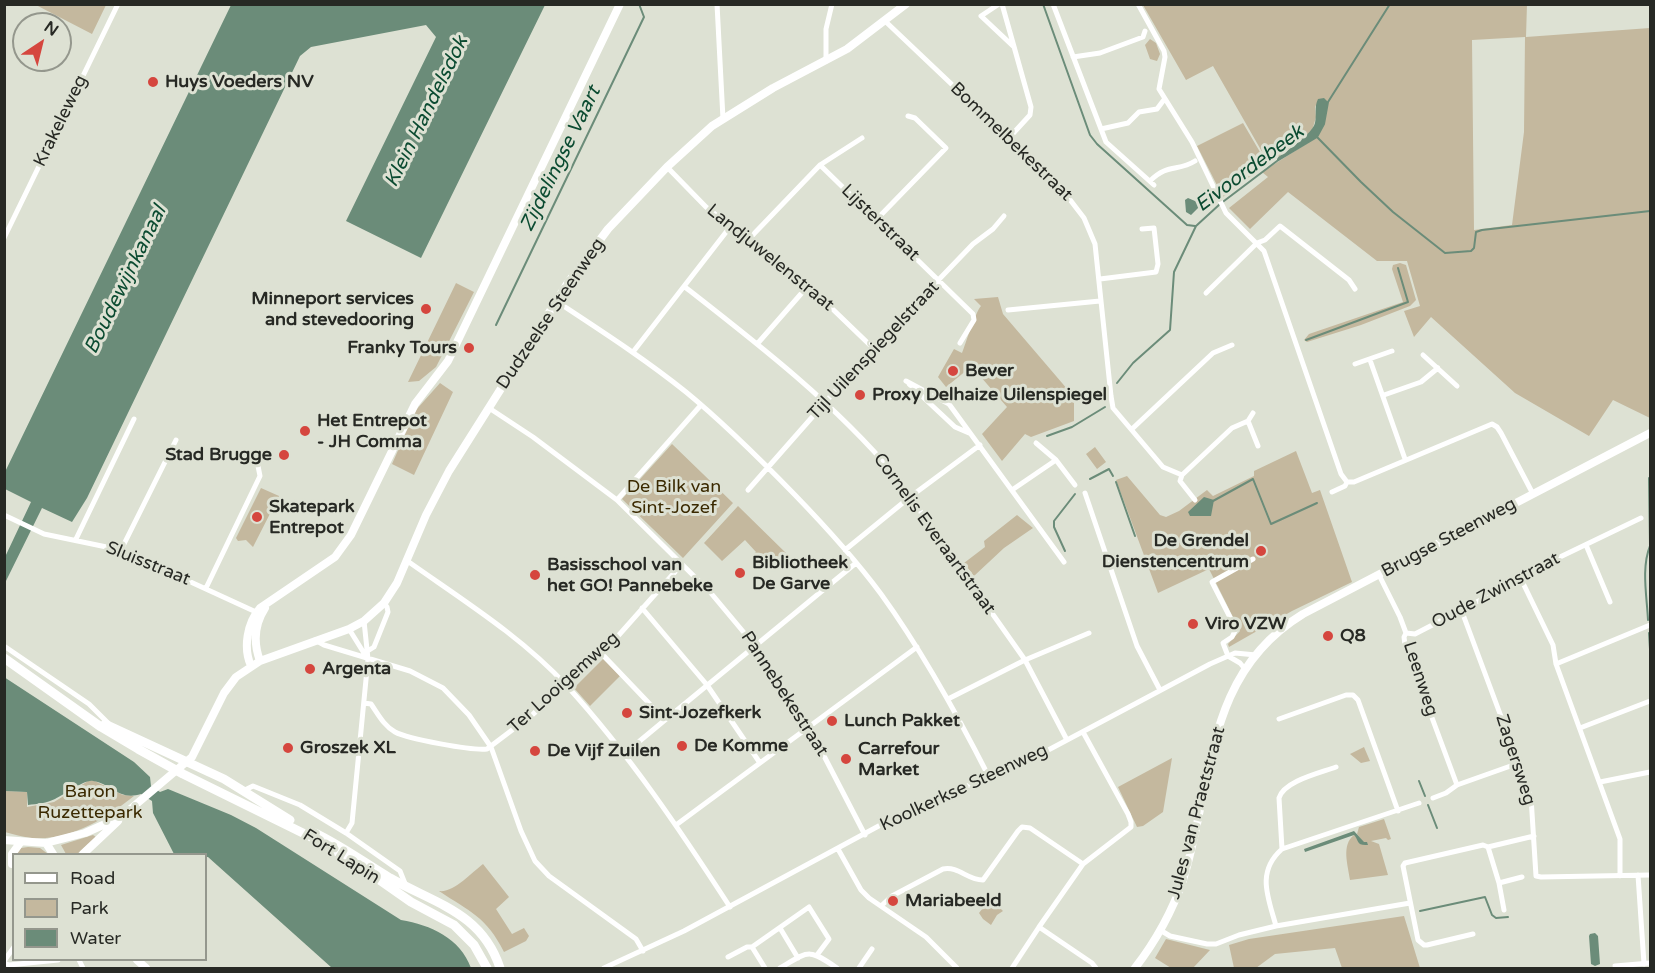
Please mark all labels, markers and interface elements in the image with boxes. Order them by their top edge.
north arrow [12,12,72,72]
text: N [40,17,62,41]
water label: Klein Handelsdok [380,33,474,191]
place label: Huys Voeders NV [165,71,314,93]
street label: Krakeleweg [30,72,92,170]
marker: Huys Voeders NV [146,75,160,89]
street label: Bommelbekestraat [945,78,1077,206]
water label: Zijdelingse Vaart [516,83,606,235]
water label: Eivoordebeek [1191,120,1309,218]
street label: Lijsterstraat [836,180,924,266]
street label: Landjuwelenstraat [702,200,838,316]
water label: Boudewijnkanaal [80,202,172,358]
street label: Dudzeelse Steenweg [492,234,610,394]
street label: Tijl Uilenspiegelstraat [804,277,944,425]
place label: Minneport services and stevedooring [251,288,414,330]
marker: Minneport services and stevedooring [419,302,433,316]
place label: Franky Tours [347,337,457,359]
marker: Franky Tours [462,341,476,355]
place label: Bever [965,360,1014,382]
marker: Bever [946,364,960,378]
place label: Proxy Delhaize Uilenspiegel [872,384,1107,406]
marker: Proxy Delhaize Uilenspiegel [853,388,867,402]
place label: Het Entrepot - JH Comma [317,410,427,452]
marker: Het Entrepot - JH Comma [298,424,312,438]
place label: Stad Brugge [165,444,272,466]
marker: Stad Brugge [277,448,291,462]
street label: Cornelis Everaartstraat [868,449,1000,619]
park label: De Bilk van Sint-Jozef [627,476,721,518]
street label: Brugse Steenweg [1378,493,1520,583]
place label: Skatepark Entrepot [269,496,355,538]
marker: Skatepark Entrepot [250,510,264,524]
place label: De Grendel Dienstencentrum [1102,530,1249,572]
street label: Sluisstraat [103,537,193,591]
marker: De Grendel Dienstencentrum [1254,544,1268,558]
street label: Oude Zwinstraat [1428,548,1564,634]
place label: Bibliotheek De Garve [752,552,848,594]
place label: Basisschool van het GO! Pannebeke [547,554,713,596]
marker: Bibliotheek De Garve [733,566,747,580]
marker: Basisschool van het GO! Pannebeke [528,568,542,582]
place label: Viro VZW [1205,613,1286,635]
marker: Viro VZW [1186,617,1200,631]
place label: Q8 [1340,625,1366,647]
street label: Ter Looigemweg [504,628,624,738]
street label: Pannebekestraat [736,628,832,760]
marker: Q8 [1321,629,1335,643]
street label: Leenweg [1398,639,1442,719]
place label: Argenta [322,658,391,680]
marker: Argenta [303,662,317,676]
place label: Sint-Jozefkerk [639,702,761,724]
marker: Sint-Jozefkerk [620,706,634,720]
place label: Lunch Pakket [844,710,960,732]
street label: Zagersweg [1490,712,1540,808]
marker: Lunch Pakket [825,714,839,728]
street label: Jules van Praetstraat [1164,724,1230,902]
place label: De Komme [694,735,788,757]
place label: Groszek XL [300,737,396,759]
place label: Carrefour Market [858,738,939,780]
marker: De Komme [675,739,689,753]
place label: De Vijf Zuilen [547,740,661,762]
street label: Koolkerkse Steenweg [877,740,1051,836]
marker: Groszek XL [281,741,295,755]
marker: De Vijf Zuilen [528,744,542,758]
marker: Carrefour Market [839,752,853,766]
park label: Baron Ruzettepark [38,781,142,824]
street label: Fort Lapin [298,825,384,889]
legend [12,853,207,961]
text: Road [70,867,115,889]
place label: Mariabeeld [905,890,1002,912]
marker: Mariabeeld [886,894,900,908]
text: Park [70,897,108,919]
text: Water [70,927,121,949]

